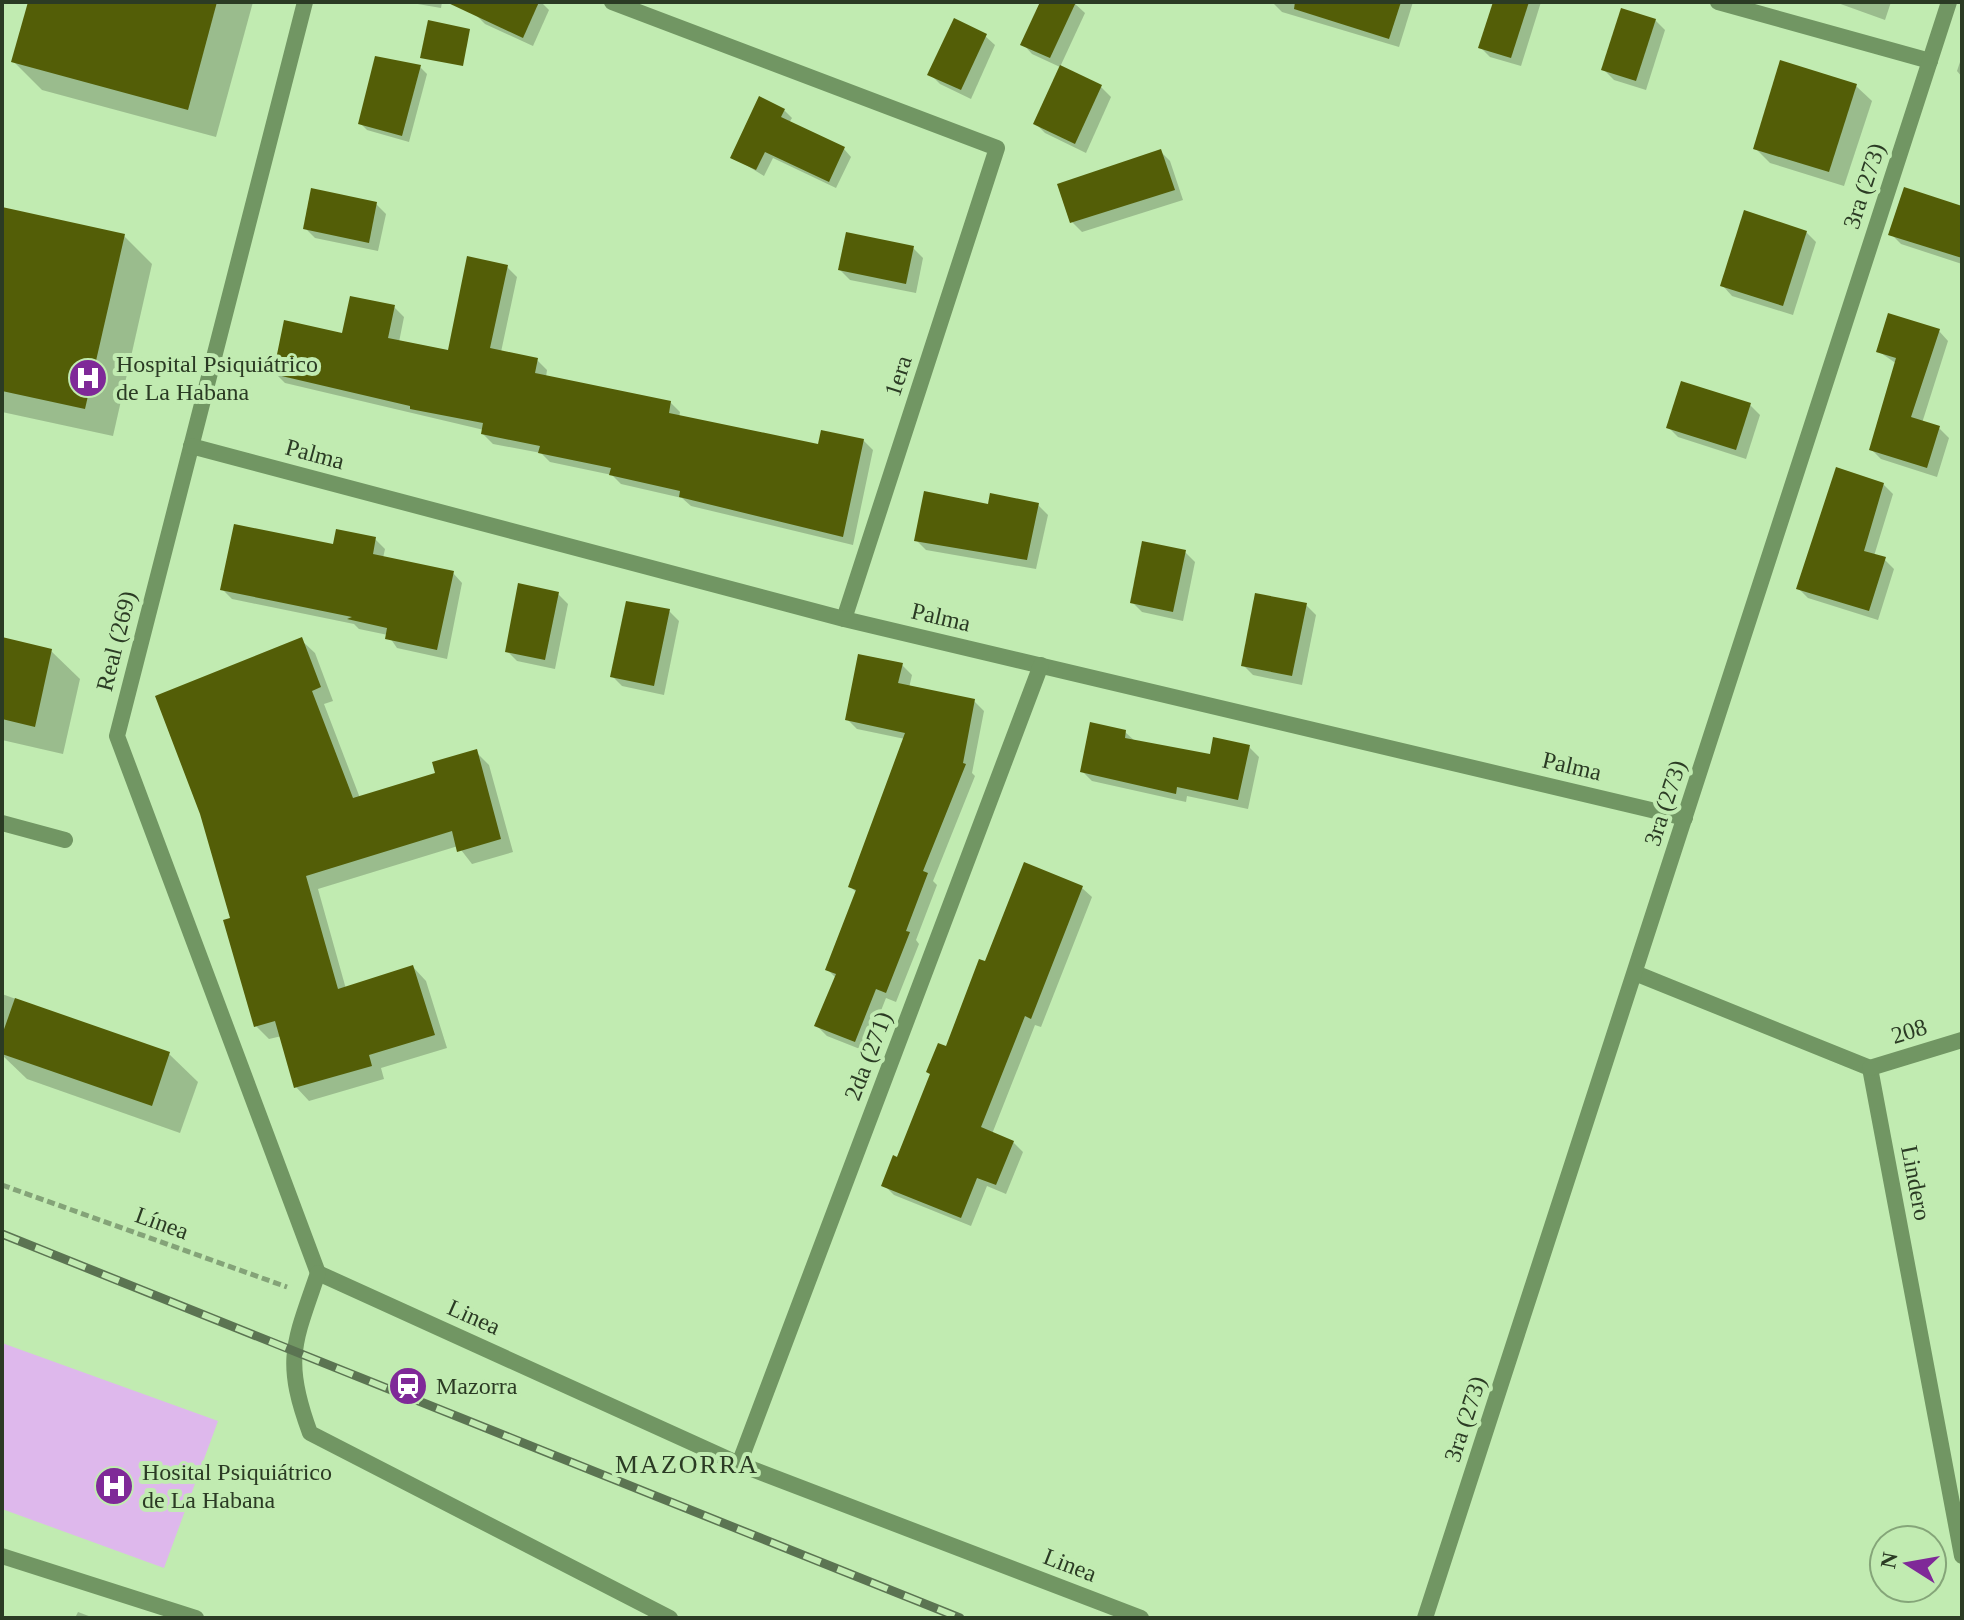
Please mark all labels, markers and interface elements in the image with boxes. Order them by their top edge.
street label: 3ra (273) [1838,140,1890,232]
place label: Hospital Psiquiátrico de La Habana [116,351,318,405]
street label: 1era [879,352,917,400]
hospital icon: Hospital Psiquiátrico de La Habana [67,357,109,399]
street label: Palma [283,434,348,474]
street label: Real (269) [91,588,141,694]
street label: Palma [909,598,973,636]
street label: Palma [1540,747,1604,785]
street label: 3ra (273) [1639,757,1691,849]
street label: 2da (271) [839,1008,897,1104]
street label: 208 [1888,1013,1930,1049]
street label: Lindero [1896,1143,1936,1223]
street label: Línea [132,1201,192,1245]
street label: Linea [444,1294,505,1340]
station icon: Mazorra [387,1365,429,1407]
place label: Mazorra [436,1373,518,1399]
street label: 3ra (273) [1439,1373,1491,1465]
district label: MAZORRA [615,1450,759,1479]
place label: Hosital Psiquiátrico de La Habana [142,1459,332,1513]
hospital icon: Hosital Psiquiátrico de La Habana [93,1465,135,1507]
north arrow [1868,1524,1948,1604]
street label: Linea [1040,1543,1100,1587]
text: N [1875,1550,1903,1570]

